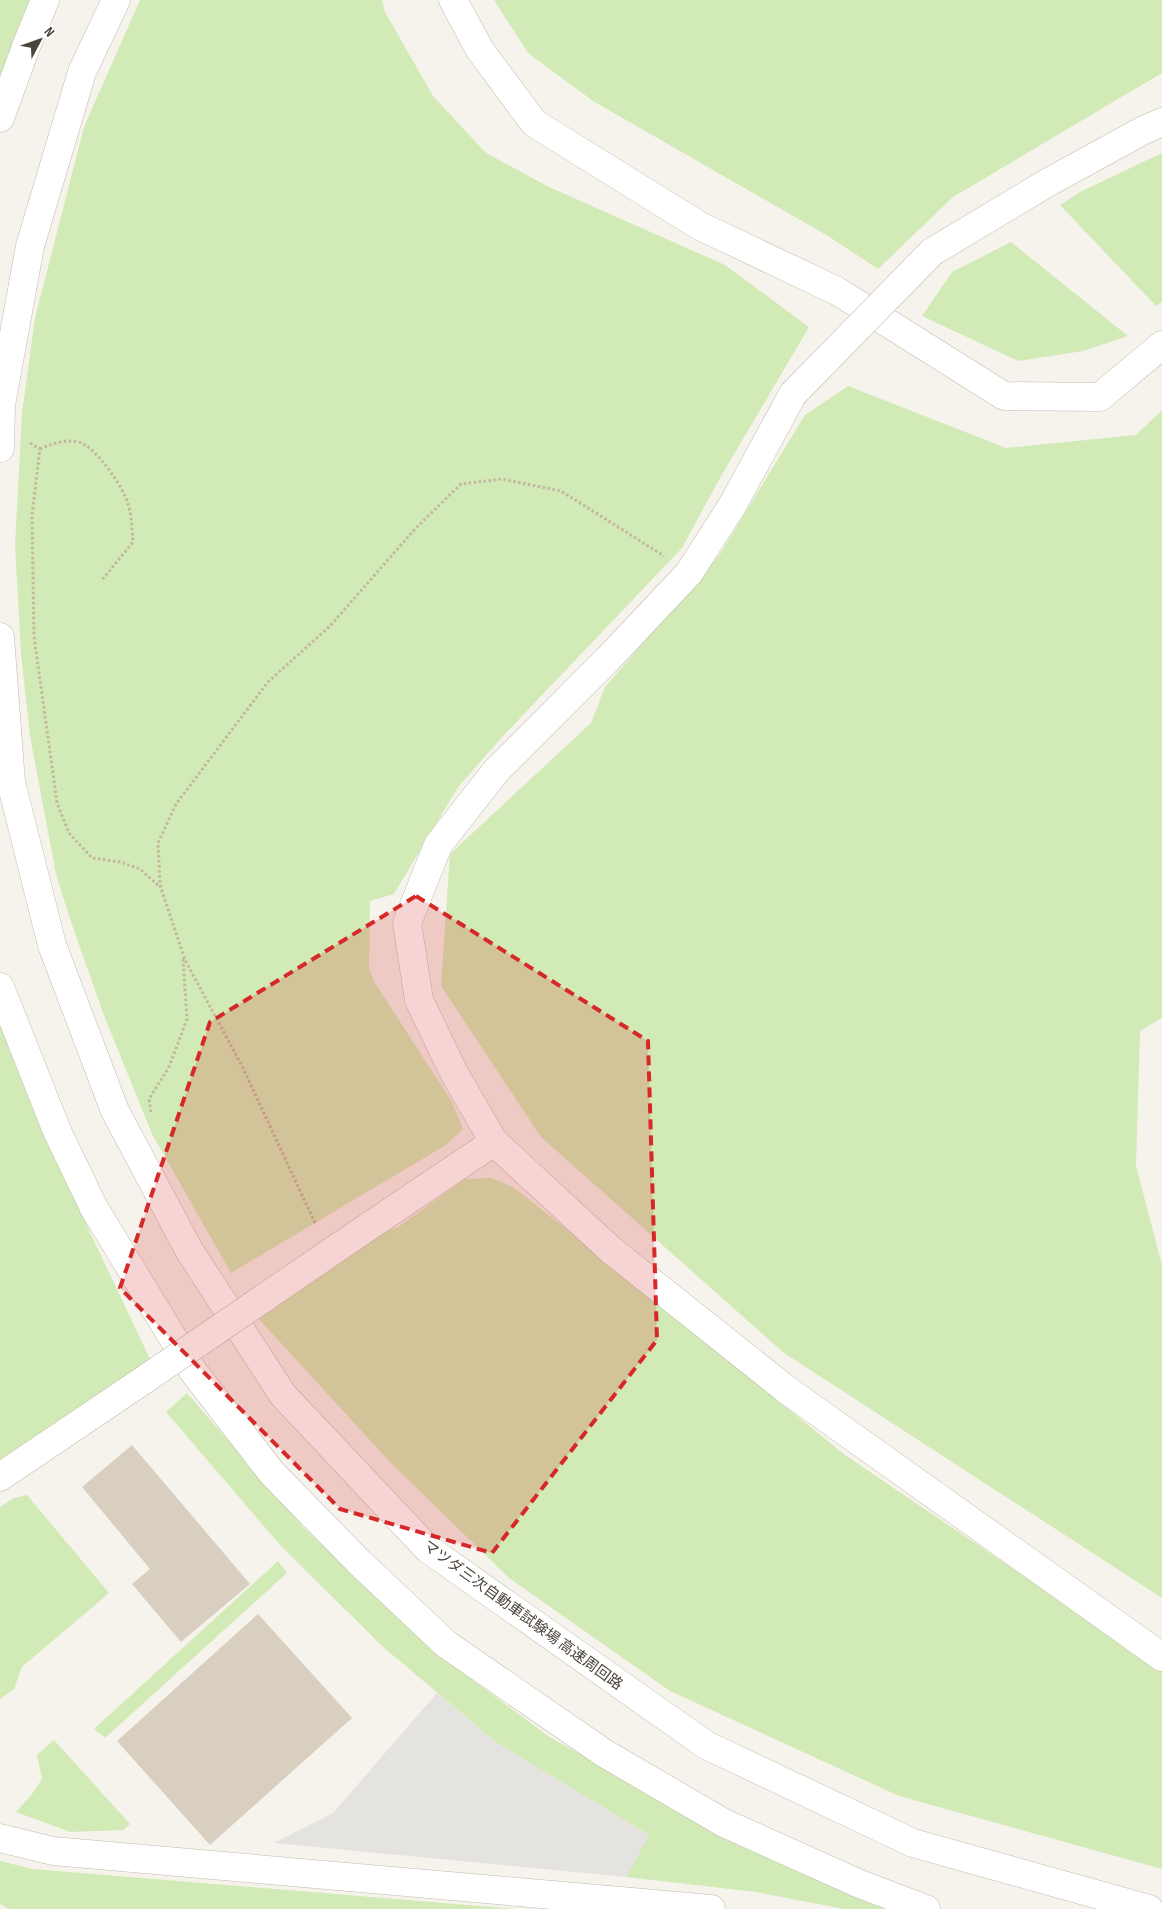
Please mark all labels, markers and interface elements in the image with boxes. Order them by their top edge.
north arrow [15,15,65,65]
text: N [41,23,58,40]
street label: マツダ三次自動車試験場 高速周回路 [419,1536,626,1694]

